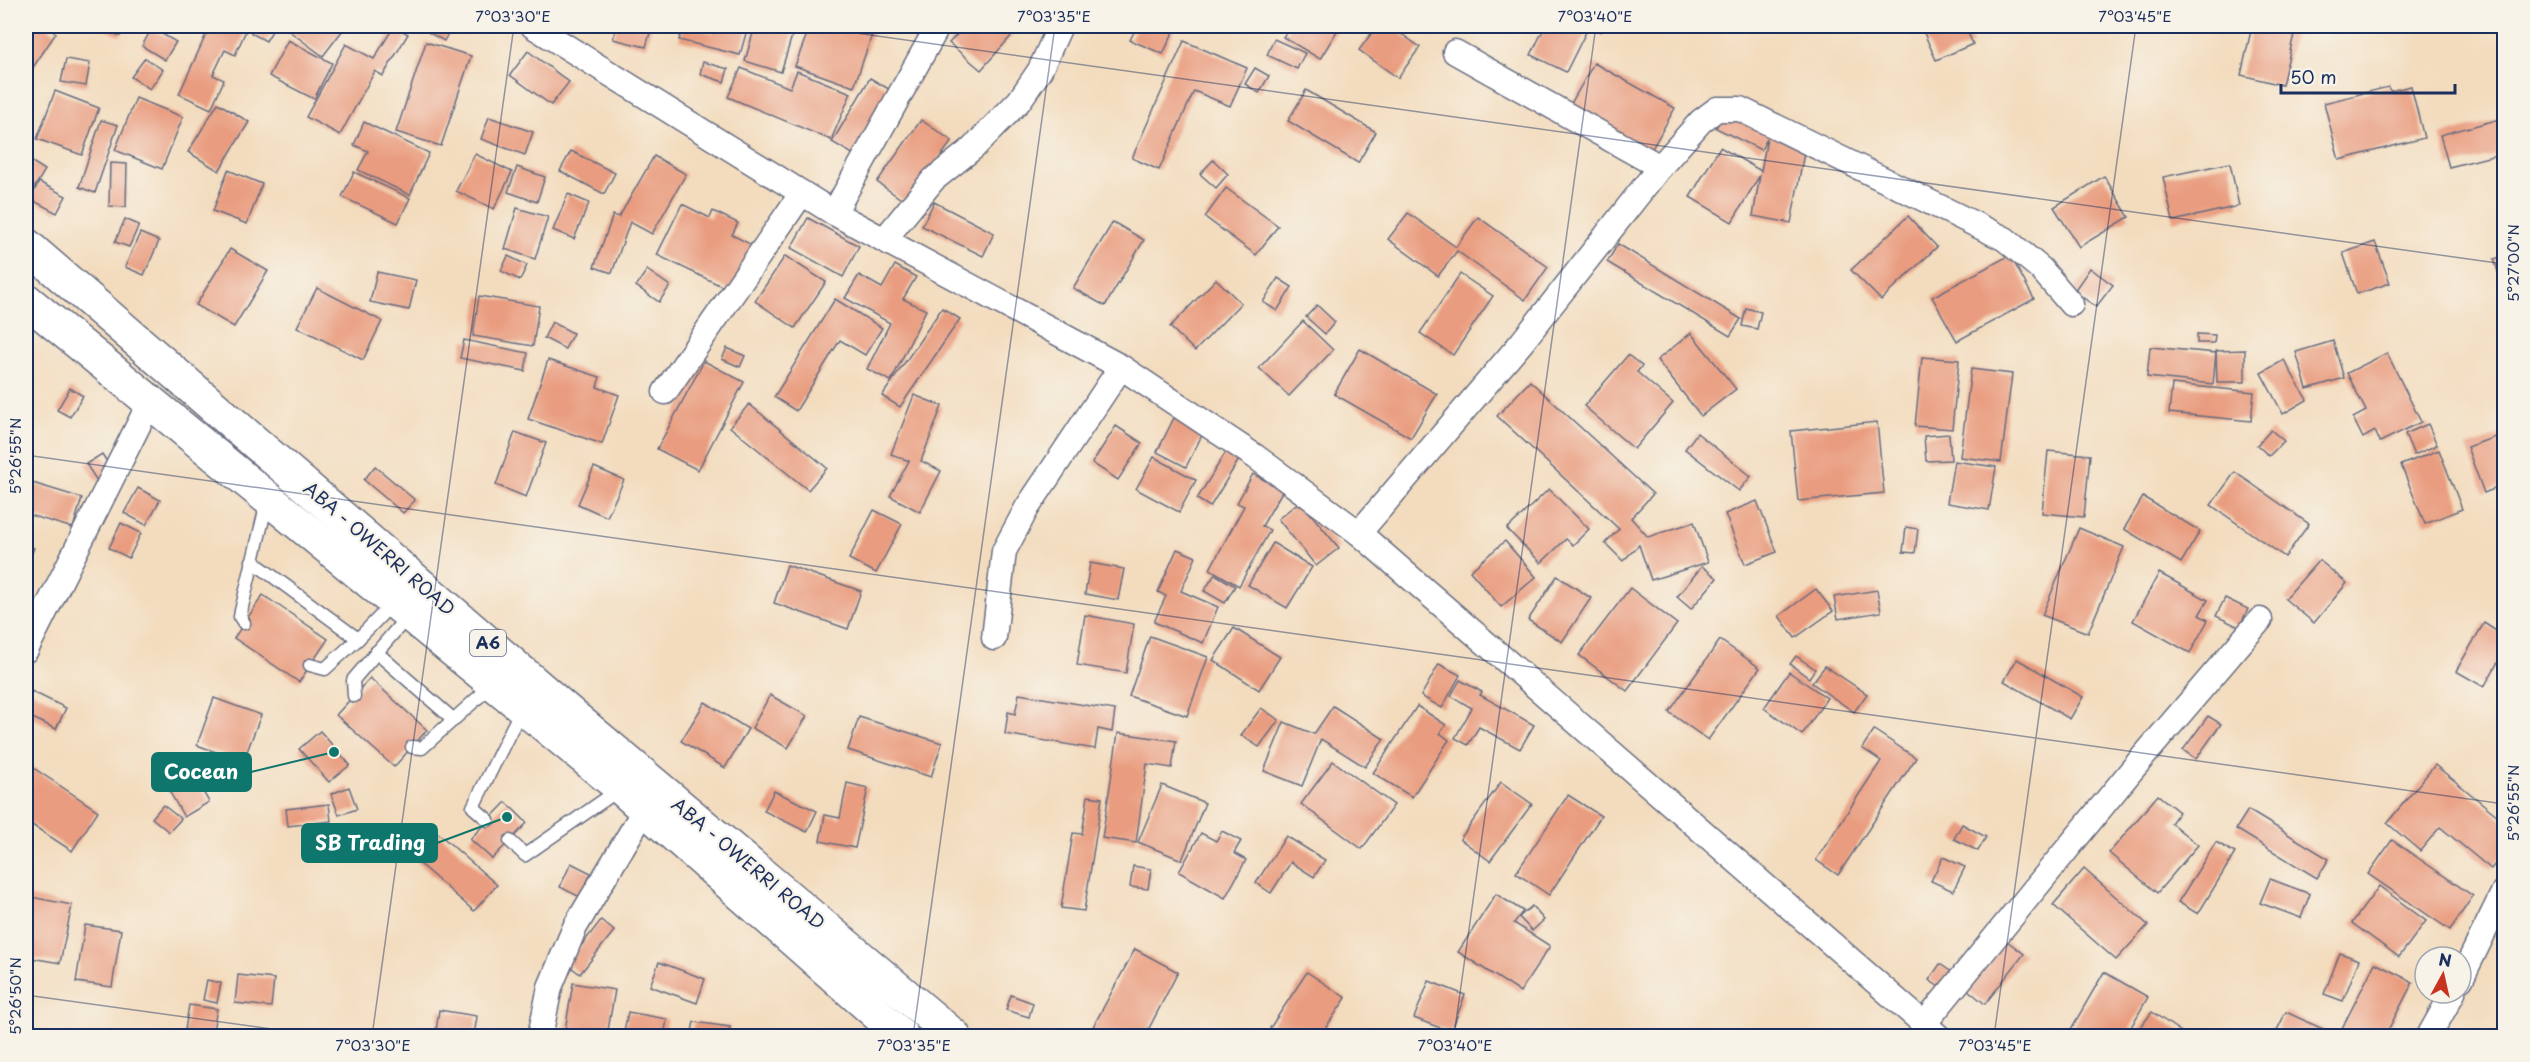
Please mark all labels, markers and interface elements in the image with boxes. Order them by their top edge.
text: 7°03'30"E [475,4,551,27]
text: 7°03'35"E [1017,4,1091,27]
text: 7°03'40"E [1557,4,1633,27]
text: 7°03'45"E [2098,4,2172,27]
scale bar [2281,57,2455,95]
text: 50 m [2290,63,2337,90]
text: 5°27'00"N [2501,224,2524,302]
text: 5°26'55"N [3,418,26,494]
street label: ABA - OWERRI ROAD [298,474,462,621]
road number: A6 [470,630,506,656]
callout: Cocean [152,753,251,791]
text: Cocean [164,756,238,786]
text: 5°26'55"N [2501,765,2524,841]
street label: ABA - OWERRI ROAD [666,791,832,935]
callout: SB Trading [302,824,437,862]
text: SB Trading [315,827,425,857]
north arrow [2413,945,2473,1005]
text: N [2437,946,2453,972]
text: 5°26'50"N [3,957,26,1035]
text: 7°03'30"E [335,1033,411,1056]
text: 7°03'35"E [877,1033,951,1056]
text: 7°03'40"E [1417,1033,1493,1056]
text: 7°03'45"E [1958,1033,2032,1056]

